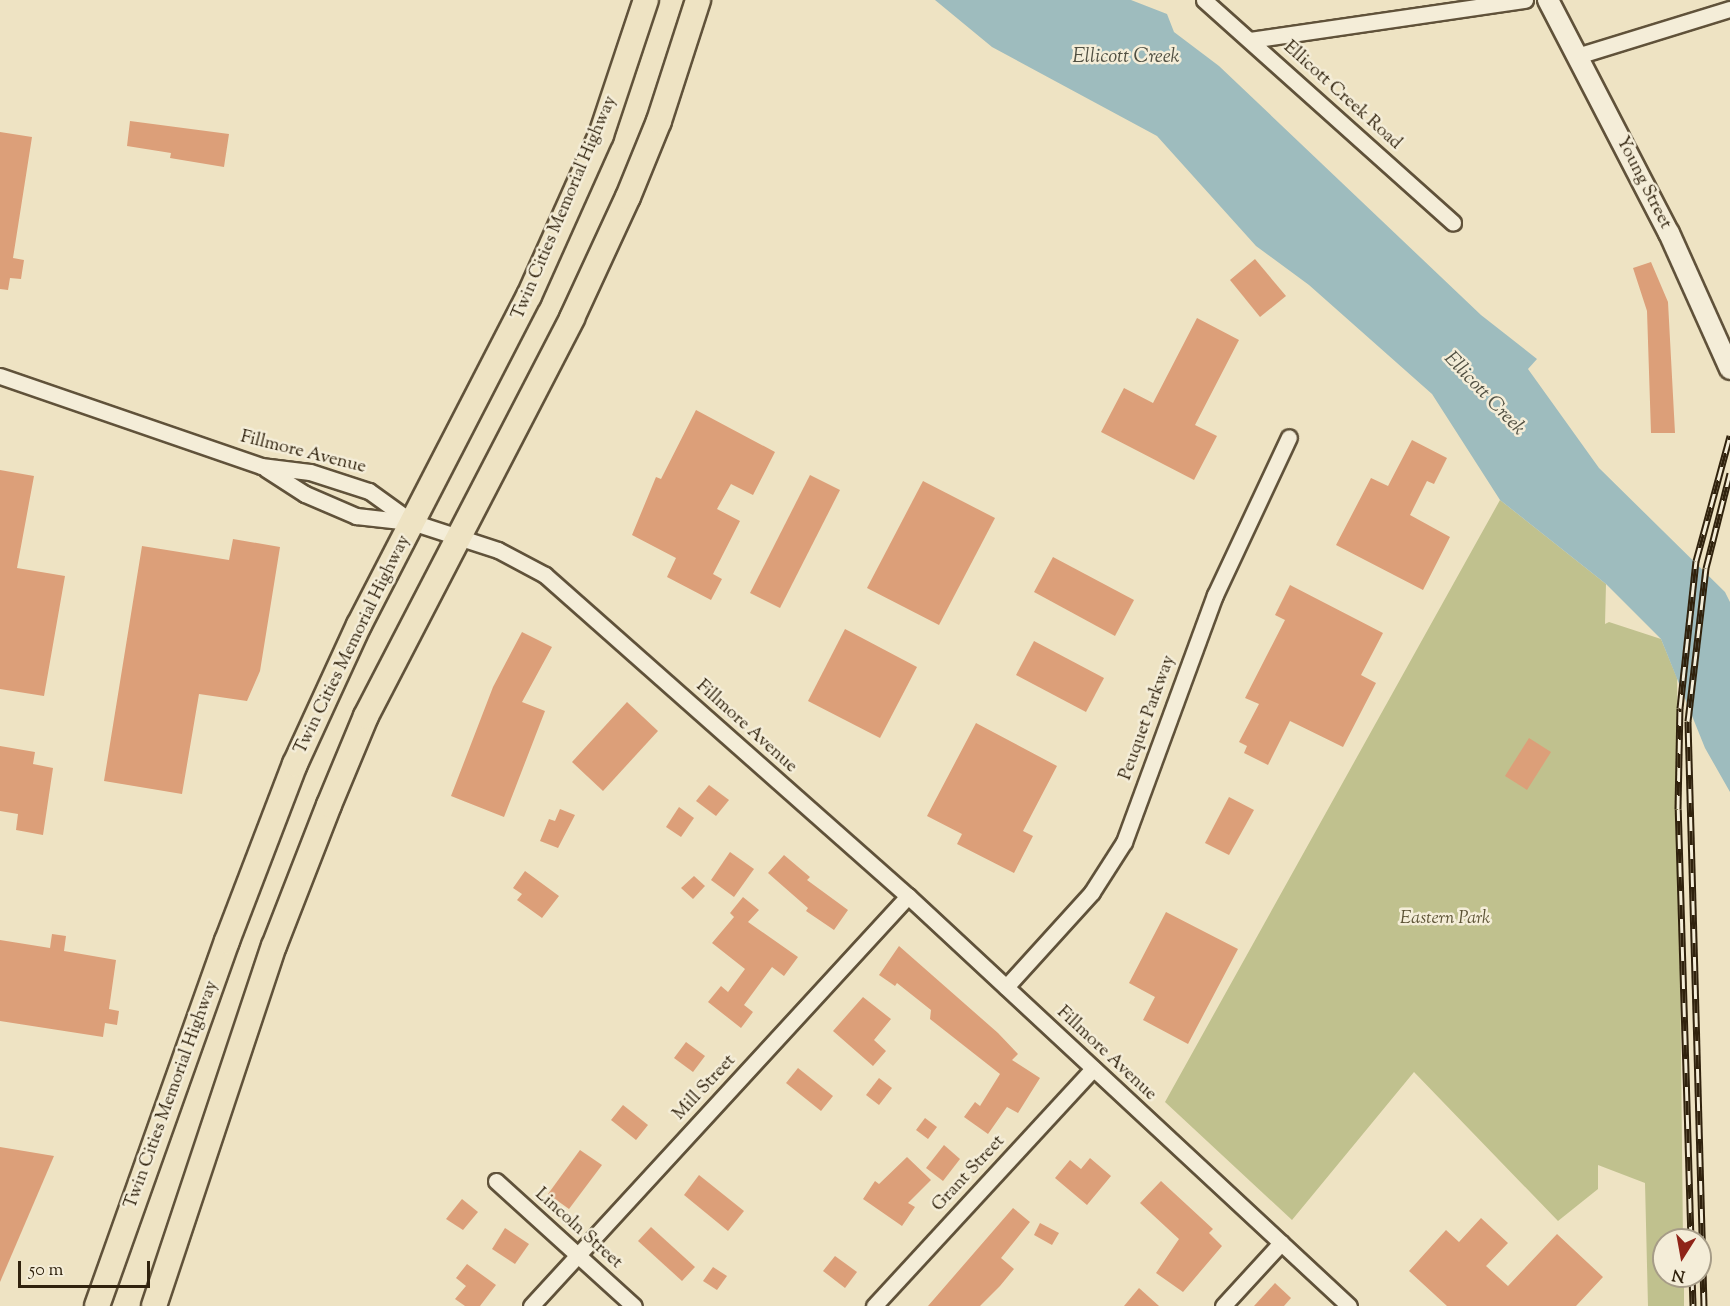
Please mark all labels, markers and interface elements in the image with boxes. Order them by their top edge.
street label: Ellicott Creek Road [1278,37,1406,155]
water label: Ellicott Creek [1072,45,1180,69]
street label: Twin Cities Memorial Highway [508,93,622,323]
street label: Young Street [1610,133,1676,233]
water label: Ellicott Creek [1438,347,1530,441]
street label: Fillmore Avenue [238,427,368,479]
street label: Twin Cities Memorial Highway [290,532,416,758]
street label: Peuquet Parkway [1115,653,1181,783]
street label: Fillmore Avenue [691,676,801,778]
park label: Eastern Park [1400,908,1490,930]
street label: Twin Cities Memorial Highway [121,978,223,1212]
street label: Fillmore Avenue [1052,1002,1160,1106]
street label: Mill Street [669,1051,741,1125]
street label: Grant Street [928,1131,1010,1217]
street label: Lincoln Street [530,1184,626,1274]
north arrow [1652,1228,1712,1288]
scale bar [21,1249,153,1287]
text: 50 m [29,1258,63,1284]
text: N [1670,1262,1687,1287]

